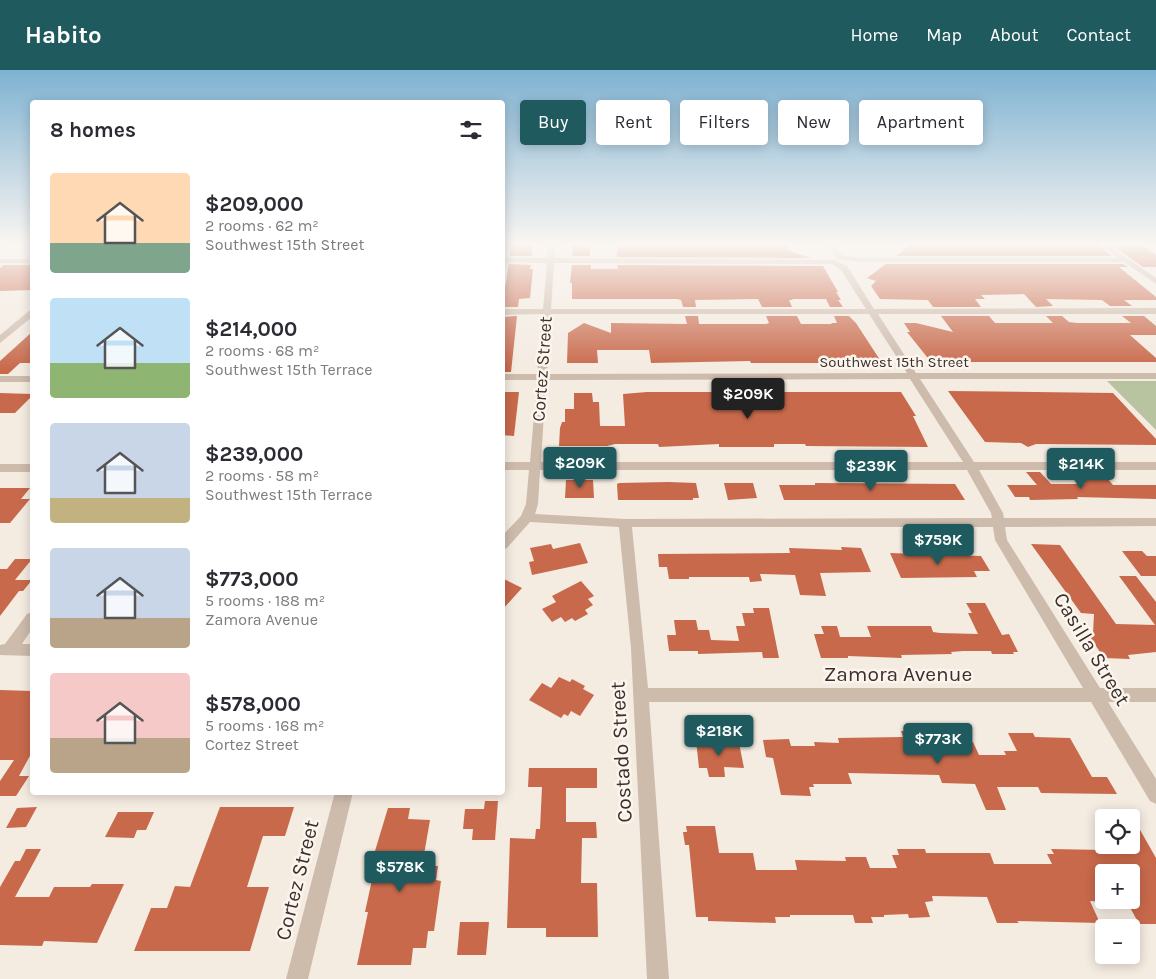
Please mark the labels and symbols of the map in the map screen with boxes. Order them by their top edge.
street label: Cortez Street [527,315,557,422]
street label: Southwest 15th Street [819,353,969,371]
pin: $209K [713,378,783,420]
pin: $209K [545,446,615,489]
pin: $214K [1046,448,1116,490]
pin: $239K [836,450,906,492]
pin: $759K [903,524,973,566]
street label: Casilla Street [1049,588,1135,710]
street label: Zamora Avenue [824,662,972,686]
street label: Costado Street [605,681,637,823]
pin: $218K [684,714,754,757]
pin: $773K [903,722,973,765]
street label: Cortez Street [270,817,324,943]
pin: $578K [365,850,435,893]

